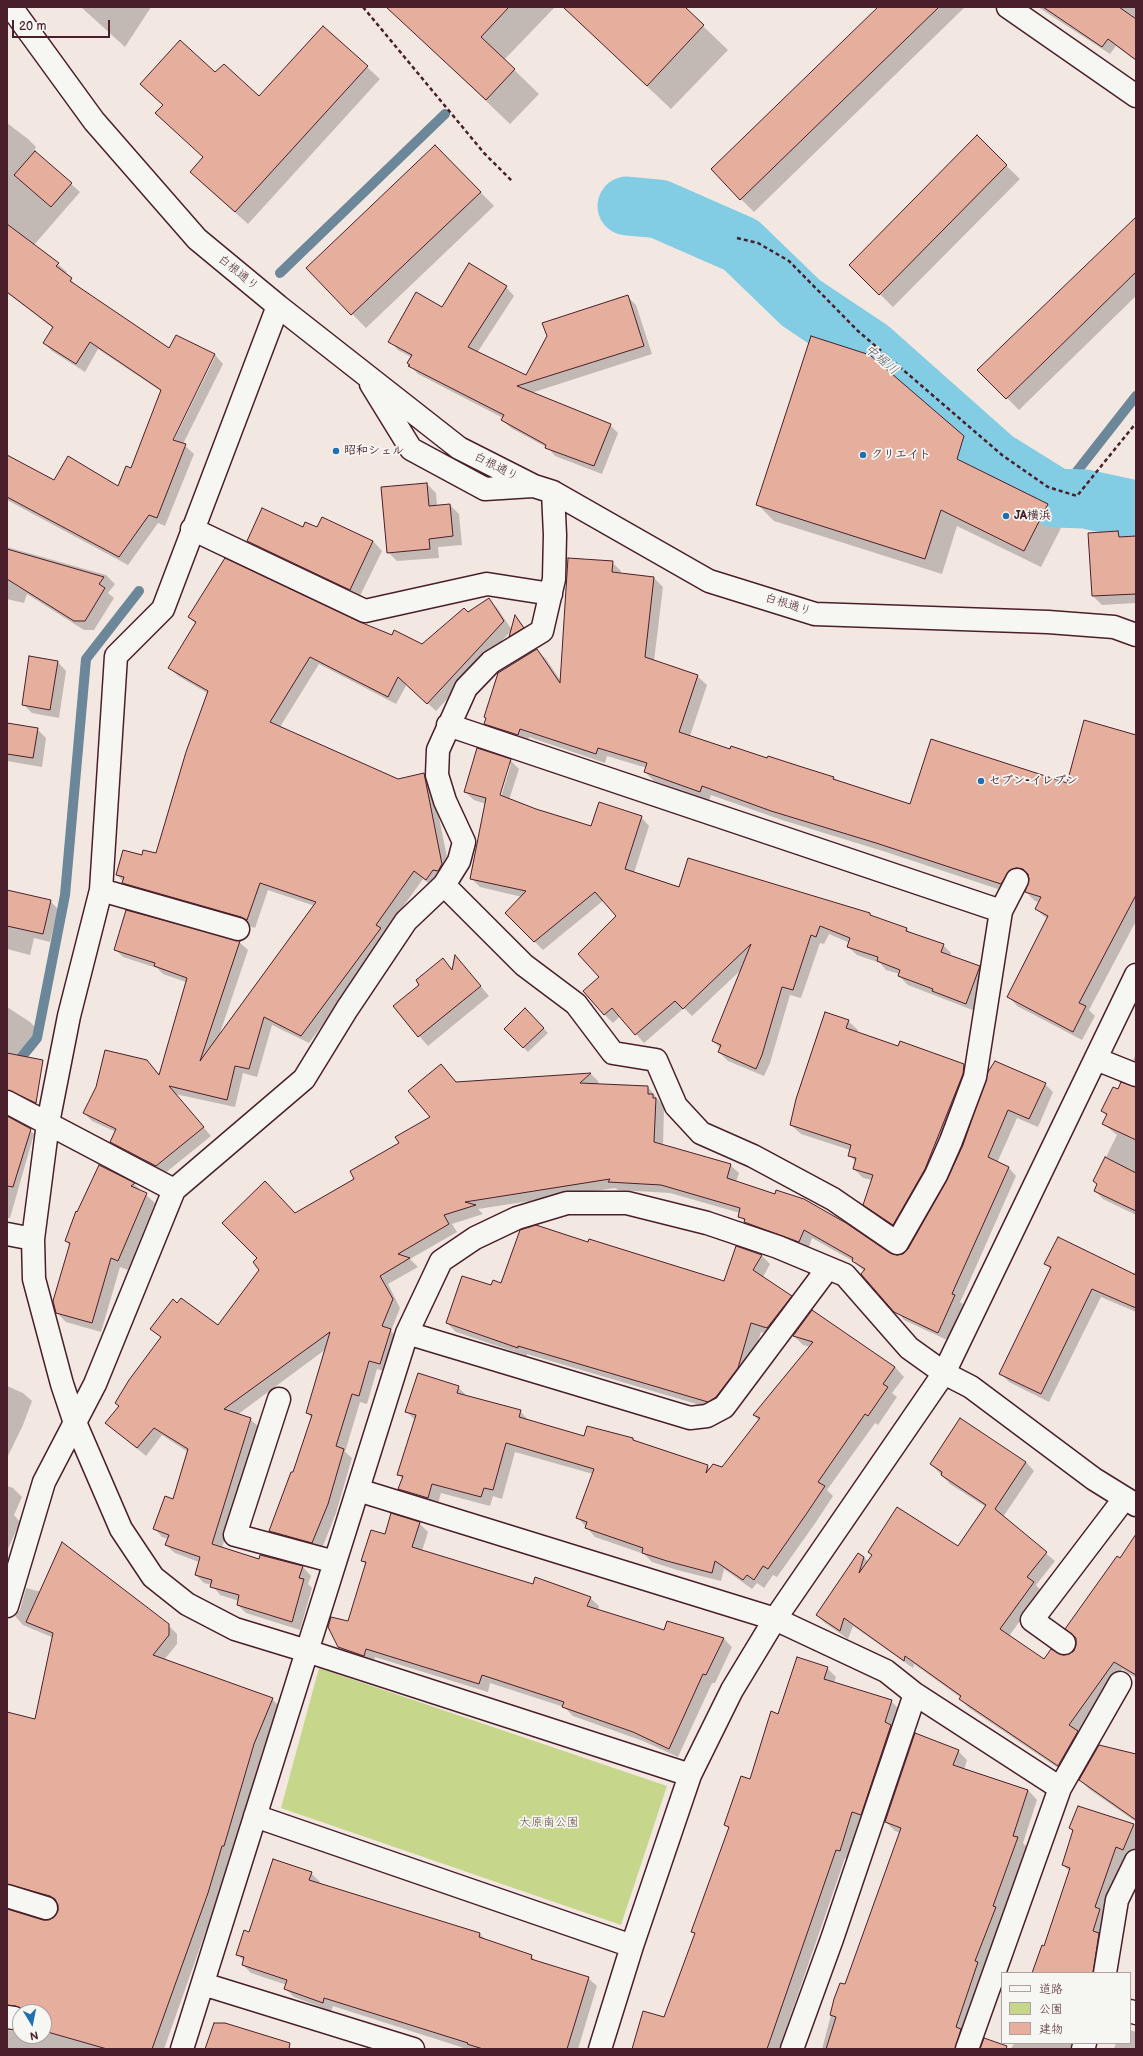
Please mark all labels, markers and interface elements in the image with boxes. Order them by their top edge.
scale bar [14,12,112,38]
text: 20 m [19,19,46,34]
street label: 白根通り [215,252,261,294]
water label: 中堀川 [861,341,901,379]
place label: 昭和シェル [344,444,404,458]
marker: 昭和シェル [331,446,341,456]
place label: クリエイト [871,448,931,462]
street label: 白根通り [471,450,521,484]
marker: クリエイト [858,450,868,460]
place label: JA横浜 [1014,509,1051,523]
marker: JA横浜 [1001,511,1011,521]
street label: 白根通り [763,591,813,619]
place label: セブン-イレブン [989,774,1078,788]
marker: セブン-イレブン [976,776,986,786]
park label: 大原南公園 [519,1816,579,1830]
legend [1001,1972,1131,2044]
text: 道路 [1039,1982,1063,1997]
text: 公園 [1039,2002,1063,2017]
north arrow [12,2004,52,2044]
text: 建物 [1039,2022,1063,2037]
text: N [29,2028,39,2042]

